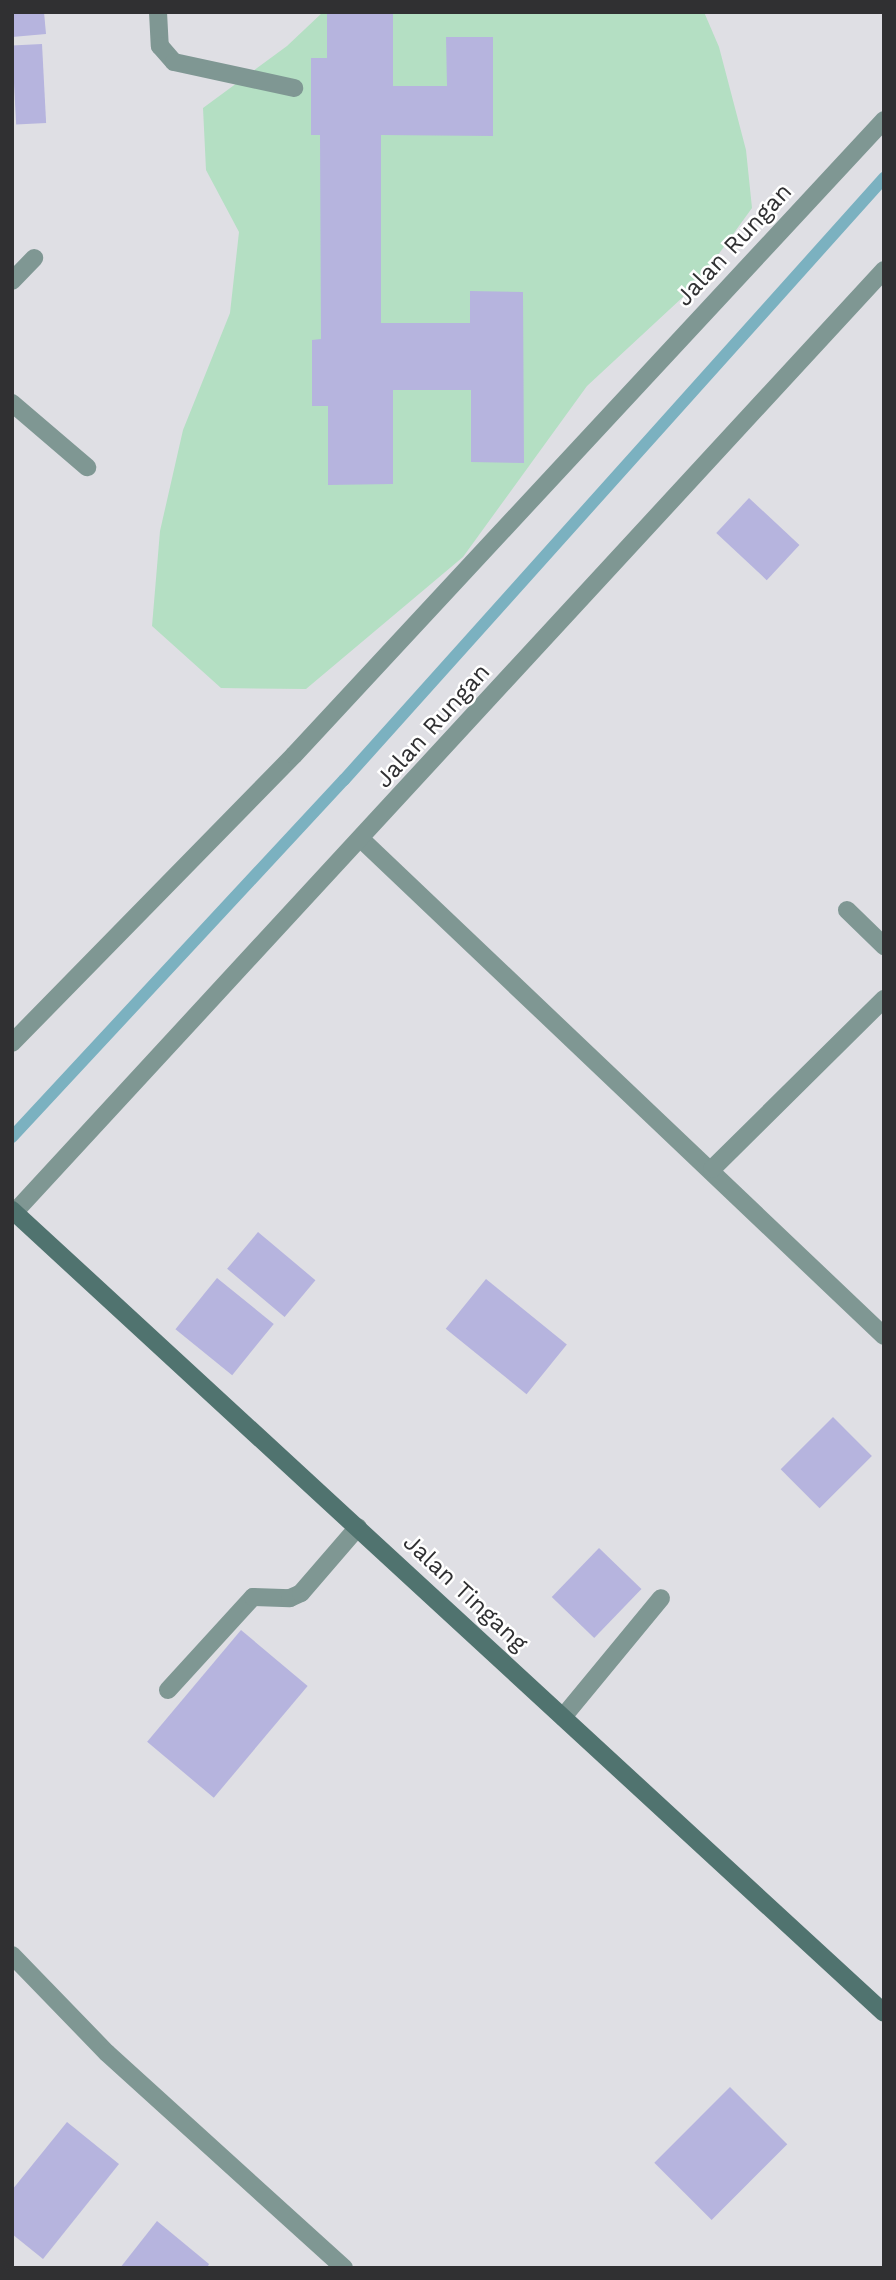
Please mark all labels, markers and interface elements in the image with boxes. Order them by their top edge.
street label: Jalan Rungan [670,178,798,312]
street label: Jalan Rungan [370,658,496,794]
street label: Jalan Tingang [397,1528,533,1658]

